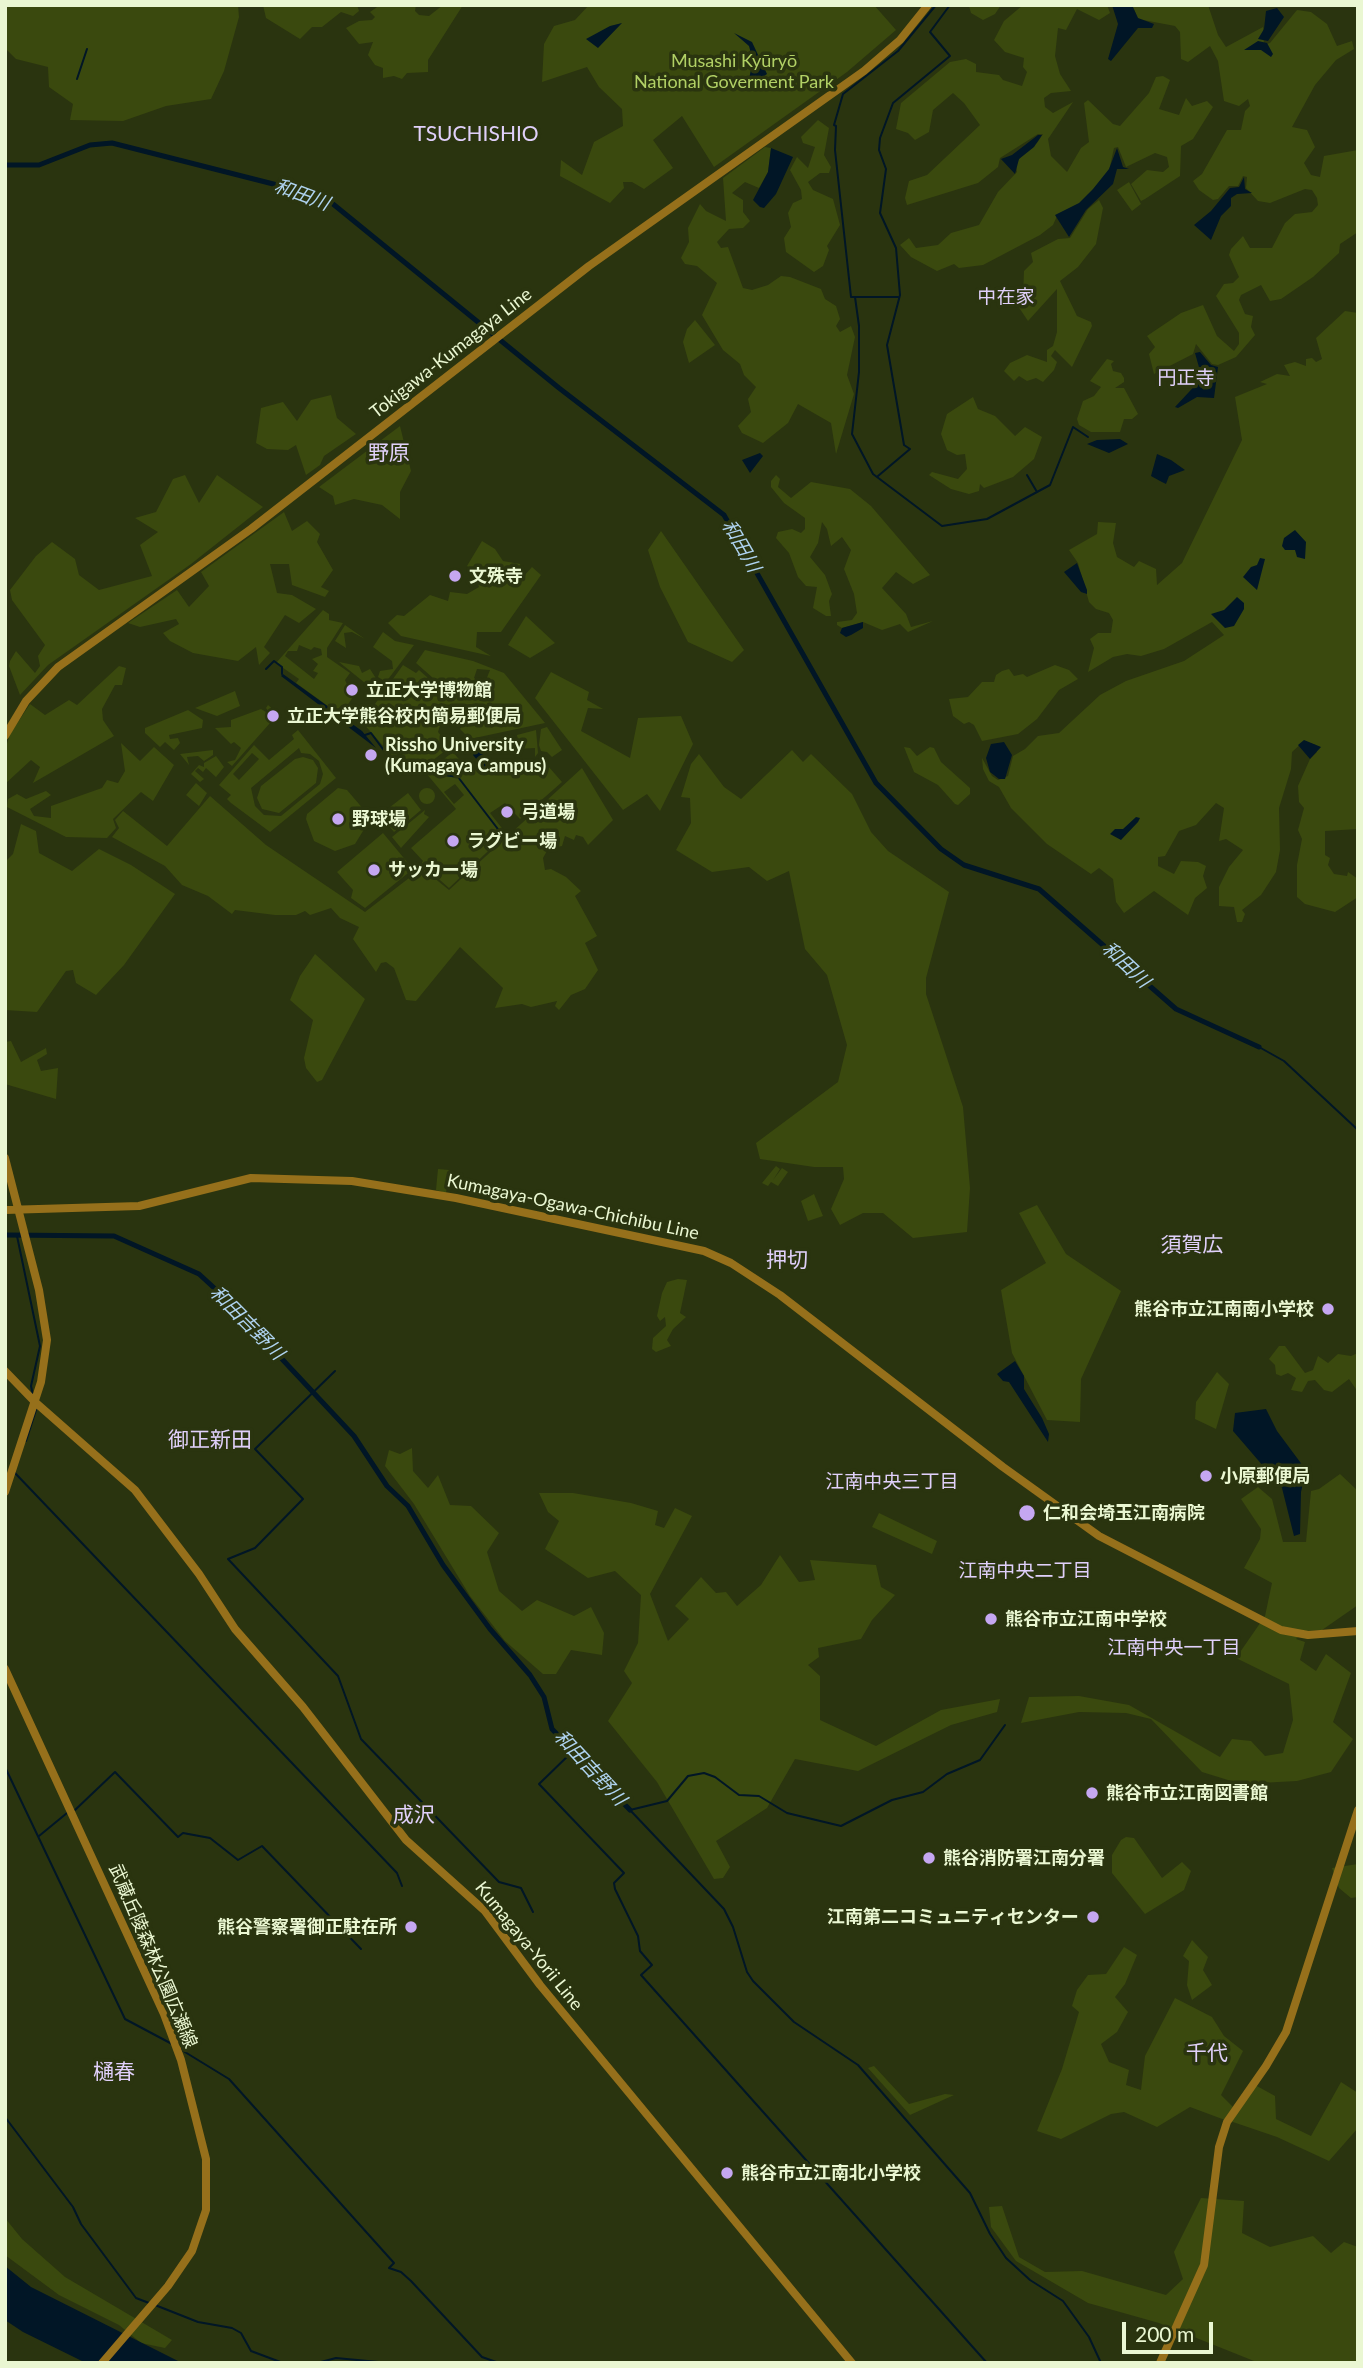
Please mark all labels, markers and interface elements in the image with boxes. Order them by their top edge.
park label: Musashi Kyūryō National Goverment Park [634,50,834,92]
district label: TSUCHISHIO [405,121,547,147]
water label: 和田川 [271,175,333,215]
street label: Tokigawa-Kumagaya Line [366,283,536,423]
district label: 中在家 [978,286,1034,308]
district label: 円正寺 [1158,367,1214,389]
district label: 野原 [368,440,410,466]
water label: 和田川 [717,516,765,576]
place label: 文殊寺 [469,565,523,587]
marker: 文殊寺 [447,568,463,584]
place label: 立正大学博物館 [366,679,492,701]
marker: 立正大学博物館 [344,682,360,698]
place label: 立正大学熊谷校内簡易郵便局 [287,705,521,727]
marker: 立正大学熊谷校内簡易郵便局 [265,708,281,724]
place label: Rissho University (Kumagaya Campus) [385,734,546,776]
marker: Rissho University (Kumagaya Campus) [363,747,379,763]
place label: 弓道場 [521,801,575,823]
marker: 弓道場 [499,804,515,820]
place label: 野球場 [352,808,406,830]
marker: 野球場 [330,811,346,827]
place label: ラグビー場 [467,830,557,852]
marker: ラグビー場 [445,833,461,849]
place label: サッカー場 [388,859,478,881]
marker: サッカー場 [366,862,382,878]
water label: 和田川 [1097,937,1155,993]
street label: Kumagaya-Ogawa-Chichibu Line [445,1170,701,1244]
district label: 須賀広 [1161,1232,1223,1258]
district label: 押切 [766,1247,808,1273]
water label: 和田吉野川 [205,1281,289,1365]
place label: 熊谷市立江南南小学校 [1134,1298,1314,1320]
marker: 熊谷市立江南南小学校 [1320,1301,1336,1317]
district label: 御正新田 [168,1427,252,1453]
place label: 小原郵便局 [1220,1465,1310,1487]
marker: 小原郵便局 [1198,1468,1214,1484]
district label: 江南中央三丁目 [826,1471,958,1493]
place label: 仁和会埼玉江南病院 [1043,1502,1205,1524]
marker: 仁和会埼玉江南病院 [1017,1503,1037,1523]
district label: 江南中央二丁目 [959,1560,1091,1582]
place label: 熊谷市立江南中学校 [1005,1608,1167,1630]
marker: 熊谷市立江南中学校 [983,1611,999,1627]
district label: 江南中央一丁目 [1108,1637,1240,1659]
water label: 和田吉野川 [549,1725,631,1811]
place label: 熊谷市立江南図書館 [1106,1782,1268,1804]
marker: 熊谷市立江南図書館 [1084,1785,1100,1801]
district label: 成沢 [393,1802,435,1828]
place label: 熊谷消防署江南分署 [943,1847,1105,1869]
marker: 熊谷消防署江南分署 [921,1850,937,1866]
street label: 武蔵丘陵森林公園広瀬線 [104,1861,202,2051]
street label: Kumagaya-Yorii Line [470,1877,588,2015]
place label: 江南第二コミュニティセンター [827,1906,1079,1928]
marker: 江南第二コミュニティセンター [1085,1909,1101,1925]
place label: 熊谷警察署御正駐在所 [217,1916,397,1938]
marker: 熊谷警察署御正駐在所 [403,1919,419,1935]
district label: 千代 [1186,2040,1228,2066]
district label: 樋春 [93,2059,135,2085]
place label: 熊谷市立江南北小学校 [741,2162,921,2184]
marker: 熊谷市立江南北小学校 [719,2165,735,2181]
scale bar [1125,2308,1216,2352]
text: 200 m [1135,2321,1194,2346]

